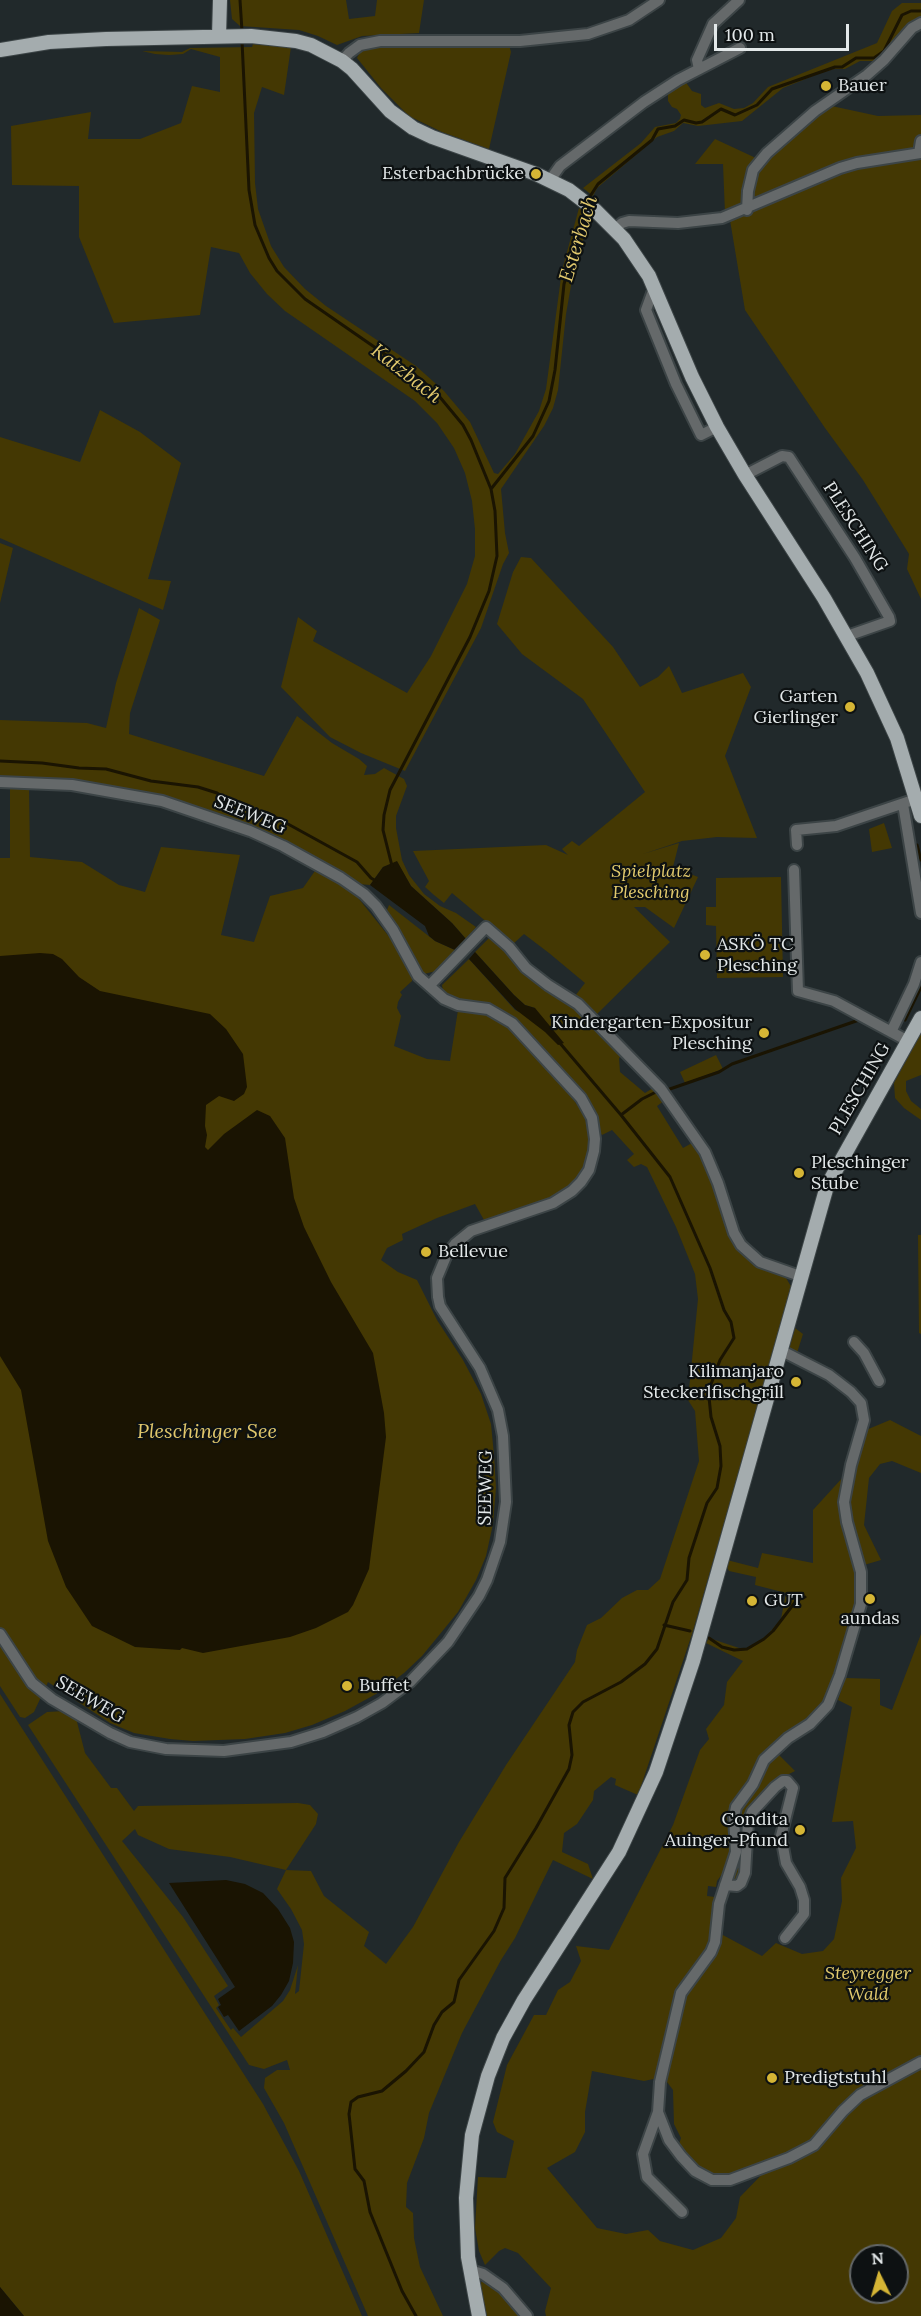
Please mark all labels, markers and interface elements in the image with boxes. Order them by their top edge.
scale bar [717,12,852,50]
text: 100 m [725,23,775,46]
place label: Bauer [838,75,887,97]
marker: Bauer [819,79,833,93]
place label: Esterbachbrücke [382,163,524,185]
marker: Esterbachbrücke [529,167,543,181]
water label: Esterbach [555,193,603,285]
water label: Katzbach [366,339,446,409]
street label: PLESCHING [818,478,892,576]
place label: Garten Gierlinger [753,686,838,728]
marker: Garten Gierlinger [843,700,857,714]
street label: SEEWEG [211,791,289,839]
park label: Spielplatz Plesching [611,861,691,904]
place label: ASKÖ TC Plesching [717,934,797,976]
marker: ASKÖ TC Plesching [698,948,712,962]
place label: Kindergarten-Expositur Plesching [551,1012,752,1054]
marker: Kindergarten-Expositur Plesching [757,1026,771,1040]
street label: PLESCHING [825,1039,895,1139]
place label: Pleschinger Stube [811,1152,909,1194]
marker: Pleschinger Stube [792,1166,806,1180]
place label: Bellevue [438,1241,508,1263]
marker: Bellevue [419,1245,433,1259]
place label: Kilimanjaro Steckerlfischgrill [643,1361,784,1404]
marker: Kilimanjaro Steckerlfischgrill [789,1375,803,1389]
water label: Pleschinger See [137,1420,277,1444]
street label: SEEWEG [475,1450,497,1526]
place label: GUT [764,1590,803,1612]
marker: aundas [863,1592,877,1606]
marker: GUT [745,1594,759,1608]
place label: aundas [840,1608,900,1630]
street label: SEEWEG [52,1672,128,1728]
place label: Buffet [359,1675,410,1697]
marker: Buffet [340,1679,354,1693]
place label: Condita Auinger-Pfund [665,1809,788,1852]
marker: Condita Auinger-Pfund [793,1823,807,1837]
park label: Steyregger Wald [825,1963,911,2006]
place label: Predigtstuhl [784,2067,887,2089]
marker: Predigtstuhl [765,2071,779,2085]
north arrow [849,2244,909,2304]
text: N [871,2248,885,2269]

